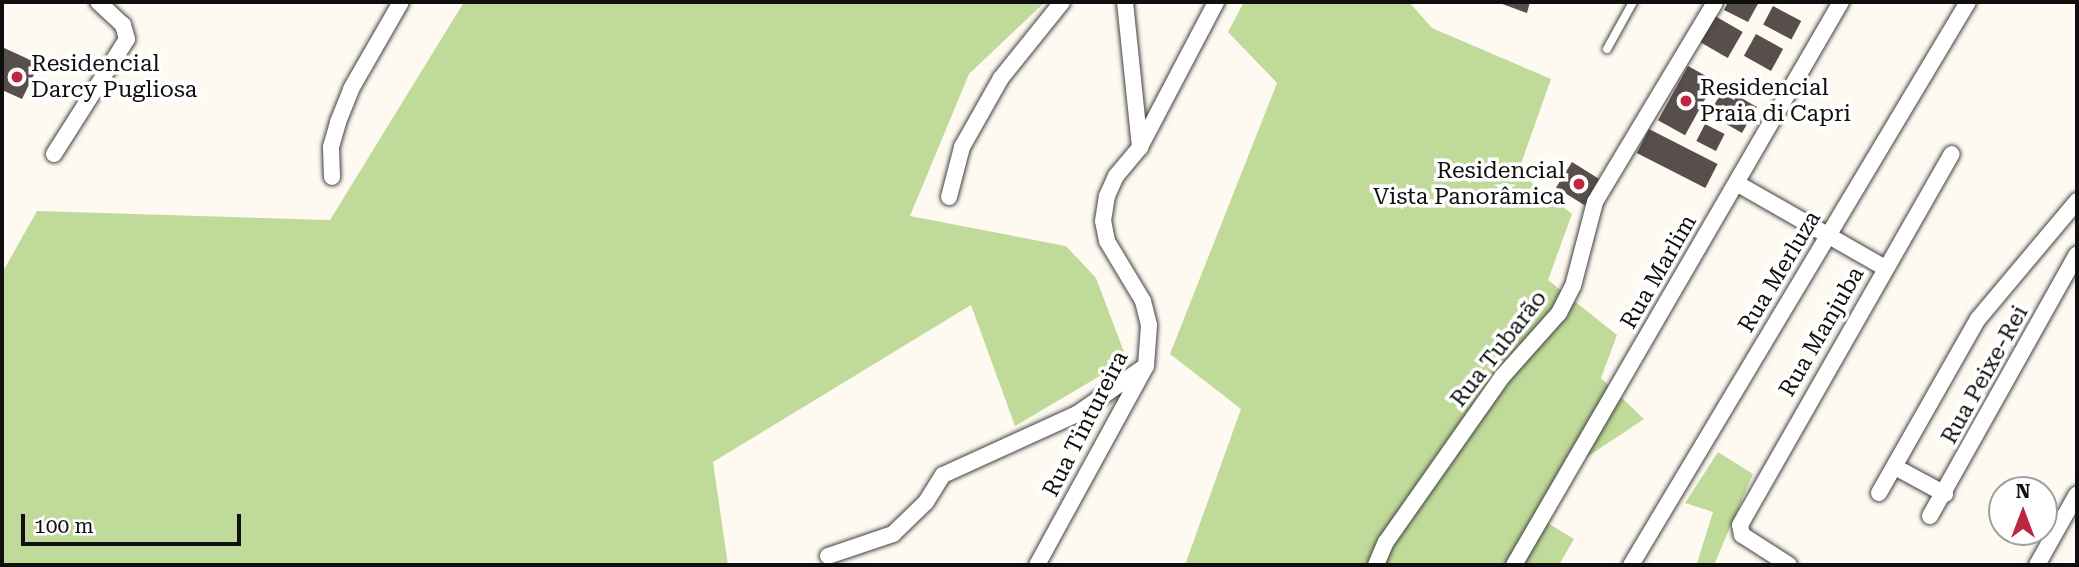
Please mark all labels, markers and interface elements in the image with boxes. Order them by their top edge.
place label: Residencial Darcy Pugliosa [31,50,197,104]
marker: Residencial Darcy Pugliosa [9,69,25,85]
place label: Residencial Praia di Capri [1700,74,1851,128]
marker: Residencial Praia di Capri [1678,93,1694,109]
place label: Residencial Vista Panorâmica [1373,157,1565,211]
marker: Residencial Vista Panorâmica [1571,176,1587,192]
street label: Rua Merluza [1733,206,1827,338]
street label: Rua Marlim [1615,210,1703,334]
street label: Rua Manjuba [1774,262,1870,402]
street label: Rua Tubarão [1445,285,1553,413]
street label: Rua Peixe-Rei [1936,301,2034,449]
street label: Rua Tintureira [1037,347,1135,501]
north arrow [1988,476,2058,546]
text: N [2016,480,2030,503]
scale bar [24,500,245,544]
text: 100 m [34,514,94,538]

